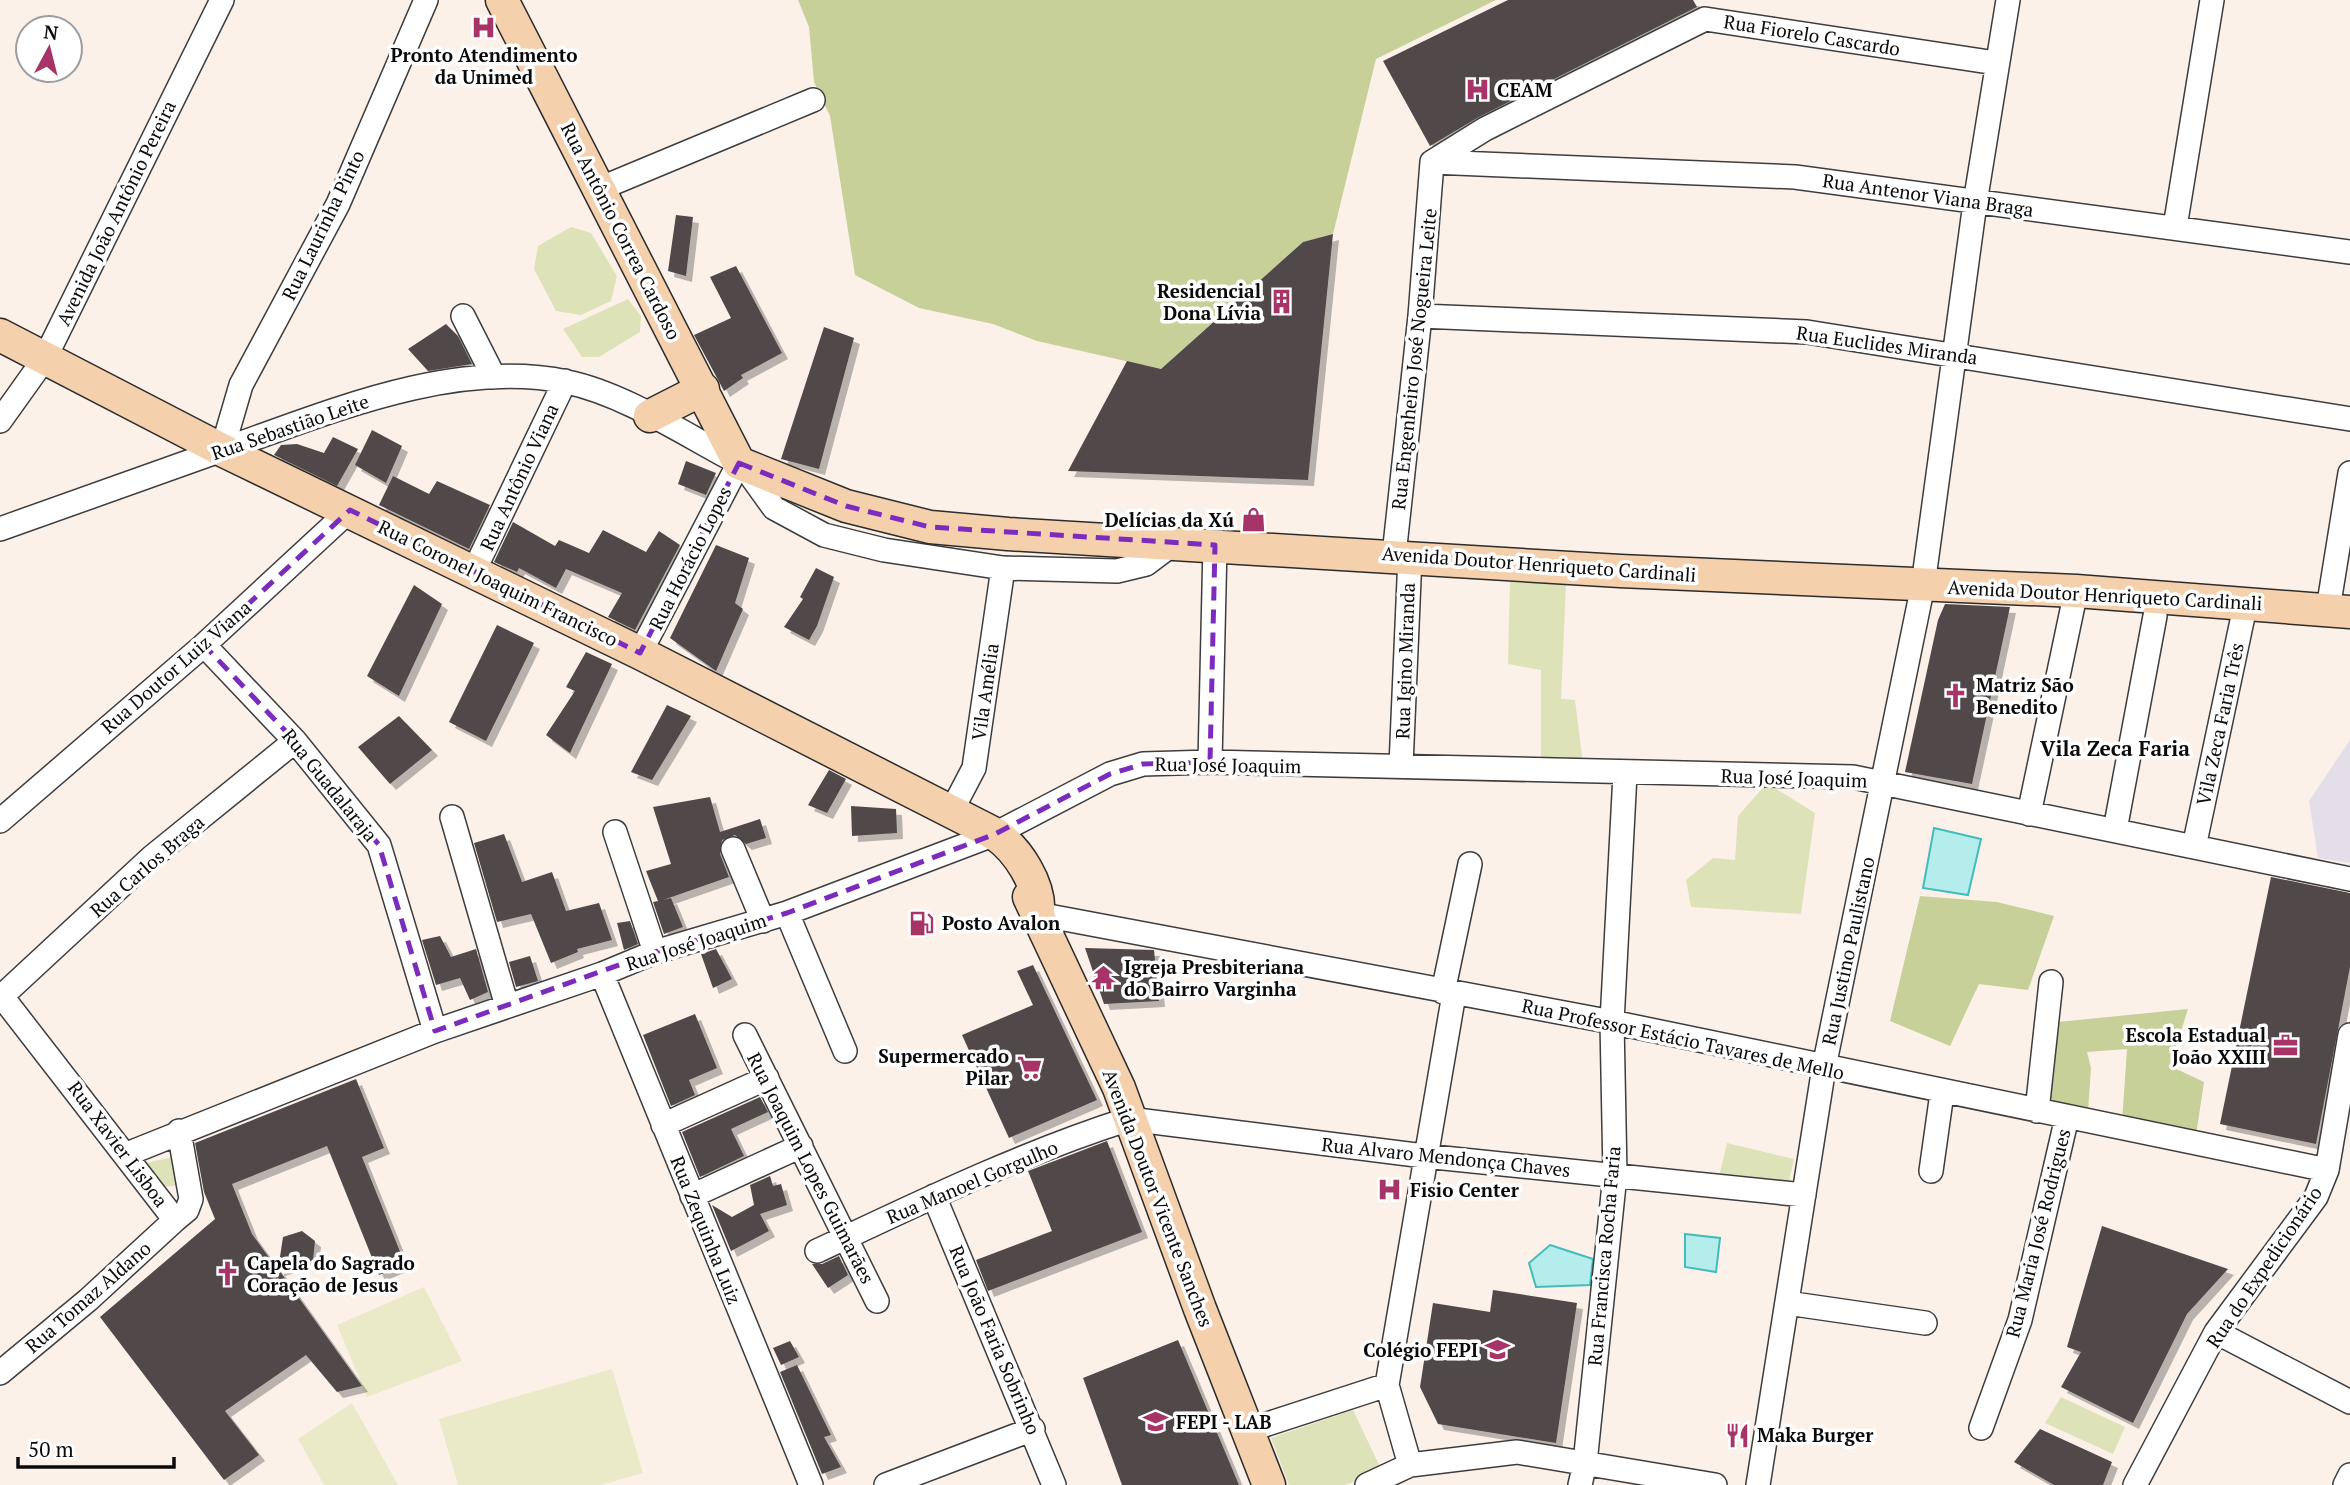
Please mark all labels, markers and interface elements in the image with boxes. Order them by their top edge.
street label: Rua Fiorelo Cascardo [1722,8,1902,61]
hospital icon: Pronto Atendimento da Unimed [470,13,498,41]
north arrow [14,14,84,84]
text: N [42,18,60,45]
place label: Pronto Atendimento da Unimed [390,42,578,89]
hospital icon: CEAM [1463,76,1491,104]
place label: CEAM [1497,77,1553,102]
street label: Avenida João Antônio Pereira [50,96,181,329]
street label: Rua Antônio Correa Cardoso [556,118,687,344]
street label: Rua Laurinha Pinto [275,146,370,304]
street label: Rua Antenor Viana Braga [1821,167,2036,222]
street label: Rua Engenheiro José Nogueira Leite [1385,207,1442,511]
place label: Residencial Dona Lívia [1157,278,1261,325]
building icon: Residencial Dona Lívia [1267,288,1295,316]
street label: Rua Euclides Miranda [1795,319,1980,370]
street label: Rua Sebastião Leite [208,388,372,465]
street label: Rua Antônio Viana [474,399,564,554]
street label: Rua Horácio Lopes [643,482,736,634]
shop icon: Delícias da Xú [1240,506,1268,534]
place label: Delícias da Xú [1105,507,1234,532]
street label: Rua Coronel Joaquim Francisco [374,514,622,652]
street label: Avenida Doutor Henriqueto Cardinali [1381,540,1697,587]
street label: Avenida Doutor Henriqueto Cardinali [1947,574,2263,615]
street label: Rua Igino Miranda [1389,582,1420,740]
street label: Rua Doutor Luiz Viana [95,594,256,739]
street label: Vila Zeca Faria Três [2190,640,2249,808]
street label: Vila Amélia [965,641,1004,742]
place label: Matriz São Benedito [1976,672,2074,719]
church icon: Matriz São Benedito [1942,682,1970,710]
street label: Rua Guadalaraja [277,723,384,847]
district label: Vila Zeca Faria [2040,734,2190,762]
street label: Rua José Joaquim [1154,751,1302,778]
street label: Rua José Joaquim [1720,762,1868,793]
street label: Rua Carlos Braga [84,809,209,922]
street label: Rua Justino Paulistano [1815,854,1880,1047]
street label: Rua José Joaquim [622,907,770,976]
fuel station icon: Posto Avalon [908,909,936,937]
place label: Posto Avalon [942,910,1061,935]
place label: Igreja Presbiteriana do Bairro Varginha [1124,954,1305,1001]
temple icon: Igreja Presbiteriana do Bairro Varginha [1090,964,1118,992]
street label: Rua Professor Estácio Tavares de Mello [1520,992,1847,1085]
place label: Escola Estadual João XXIII [2125,1022,2266,1069]
office icon: Escola Estadual João XXIII [2272,1032,2300,1060]
place label: Supermercado Pilar [878,1043,1010,1090]
street label: Rua Joaquim Lopes Guimarães [742,1048,881,1288]
supermarket icon: Supermercado Pilar [1015,1053,1043,1081]
street label: Avenida Doutor Vicente Sanches [1098,1065,1219,1330]
street label: Rua Xavier Lisboa [63,1076,174,1212]
street label: Rua Maria José Rodrigues [1999,1126,2076,1340]
street label: Rua Alvaro Mendonça Chaves [1320,1131,1572,1182]
street label: Rua Manoel Gorgulho [882,1134,1061,1229]
street label: Rua Francisca Rocha Faria [1581,1145,1626,1367]
street label: Rua Zequinha Luiz [665,1152,748,1308]
hospital icon: Fisio Center [1376,1176,1404,1204]
place label: Fisio Center [1410,1177,1520,1202]
street label: Rua do Expedicionário [2200,1181,2327,1352]
street label: Rua Tomaz Aldano [20,1235,156,1358]
street label: Rua João Faria Sobrinho [944,1241,1047,1438]
place label: Capela do Sagrado Coração de Jesus [247,1250,415,1297]
church icon: Capela do Sagrado Coração de Jesus [213,1260,241,1288]
school or university icon: Colégio FEPI [1484,1336,1512,1364]
place label: Colégio FEPI [1363,1337,1478,1362]
school or university icon: FEPI - LAB [1142,1408,1170,1436]
place label: FEPI - LAB [1176,1409,1272,1434]
restaurant icon: Maka Burger [1723,1421,1751,1449]
place label: Maka Burger [1757,1422,1874,1447]
scale bar [18,1426,173,1470]
text: 50 m [28,1435,74,1463]

